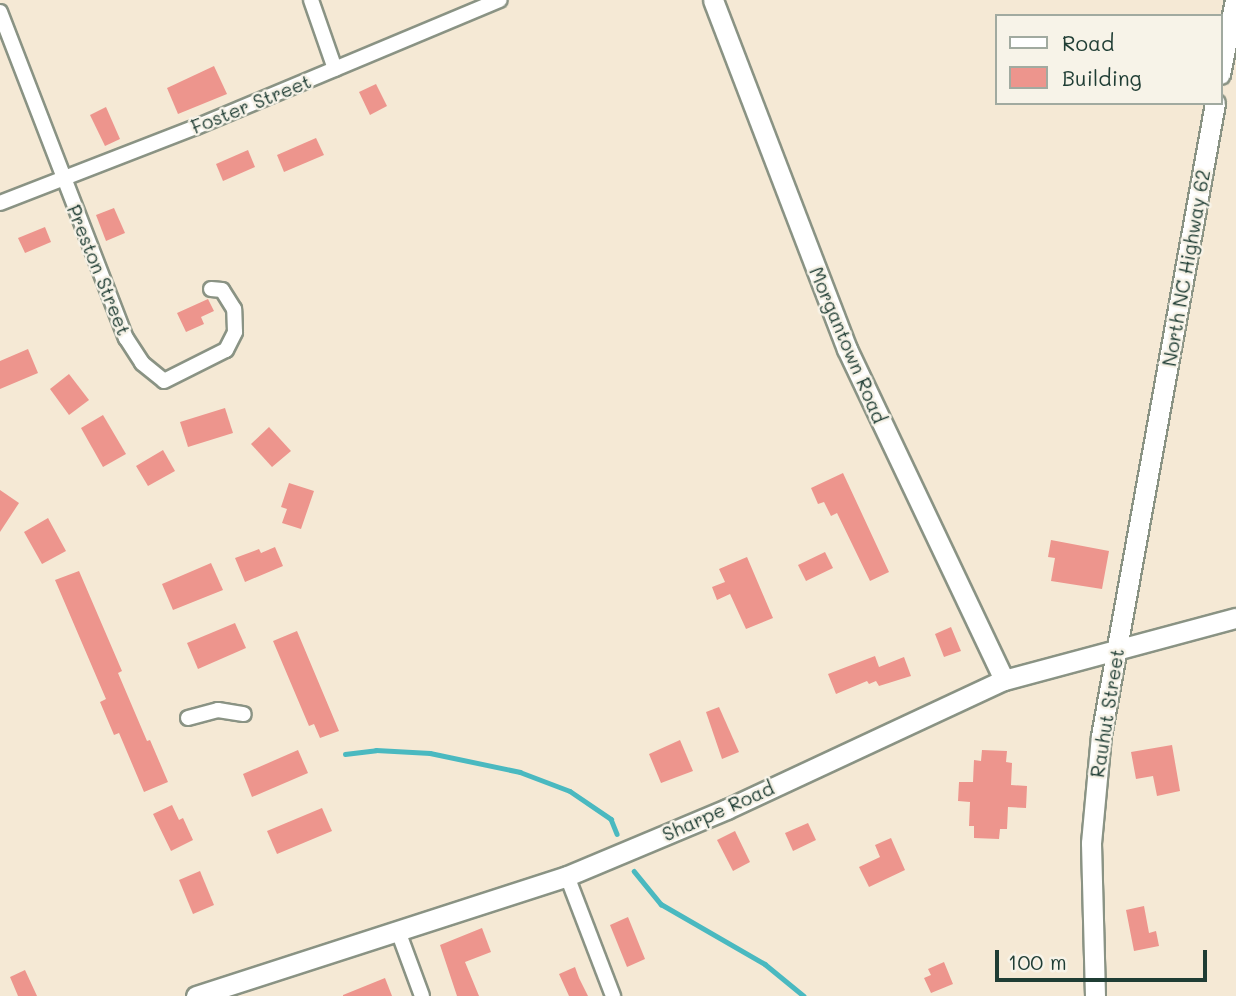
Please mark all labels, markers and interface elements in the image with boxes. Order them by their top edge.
legend [995,14,1222,105]
text: Road [1062,29,1114,56]
text: Building [1062,64,1142,91]
street label: Foster Street [188,70,314,138]
street label: North NC Highway 62 [1157,168,1215,368]
street label: Preston Street [62,201,136,339]
street label: Morgantown Road [805,263,891,427]
street label: Rauhut Street [1086,647,1128,779]
street label: Sharpe Road [659,776,777,846]
scale bar [998,936,1210,980]
text: 100 m [1008,948,1067,975]

